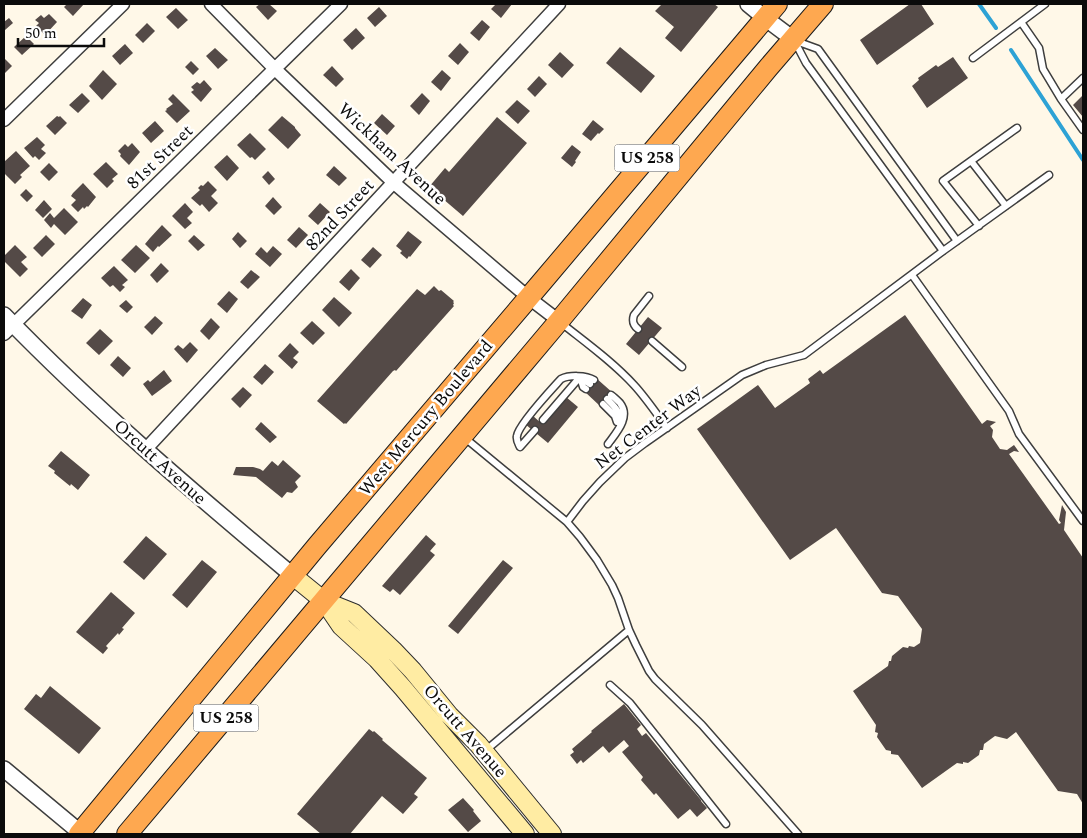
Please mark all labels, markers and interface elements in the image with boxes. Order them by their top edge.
scale bar [18,15,104,47]
text: 50 m [25,22,57,45]
street label: Wickham Avenue [332,96,452,212]
street label: 81st Street [121,118,199,196]
road number: US 258 [614,144,680,172]
street label: 82nd Street [299,173,381,257]
street label: West Mercury Boulevard [352,334,500,502]
street label: Net Center Way [589,377,708,476]
street label: Orcutt Avenue [107,413,213,511]
street label: Orcutt Avenue [416,678,514,784]
road number: US 258 [194,704,258,731]

